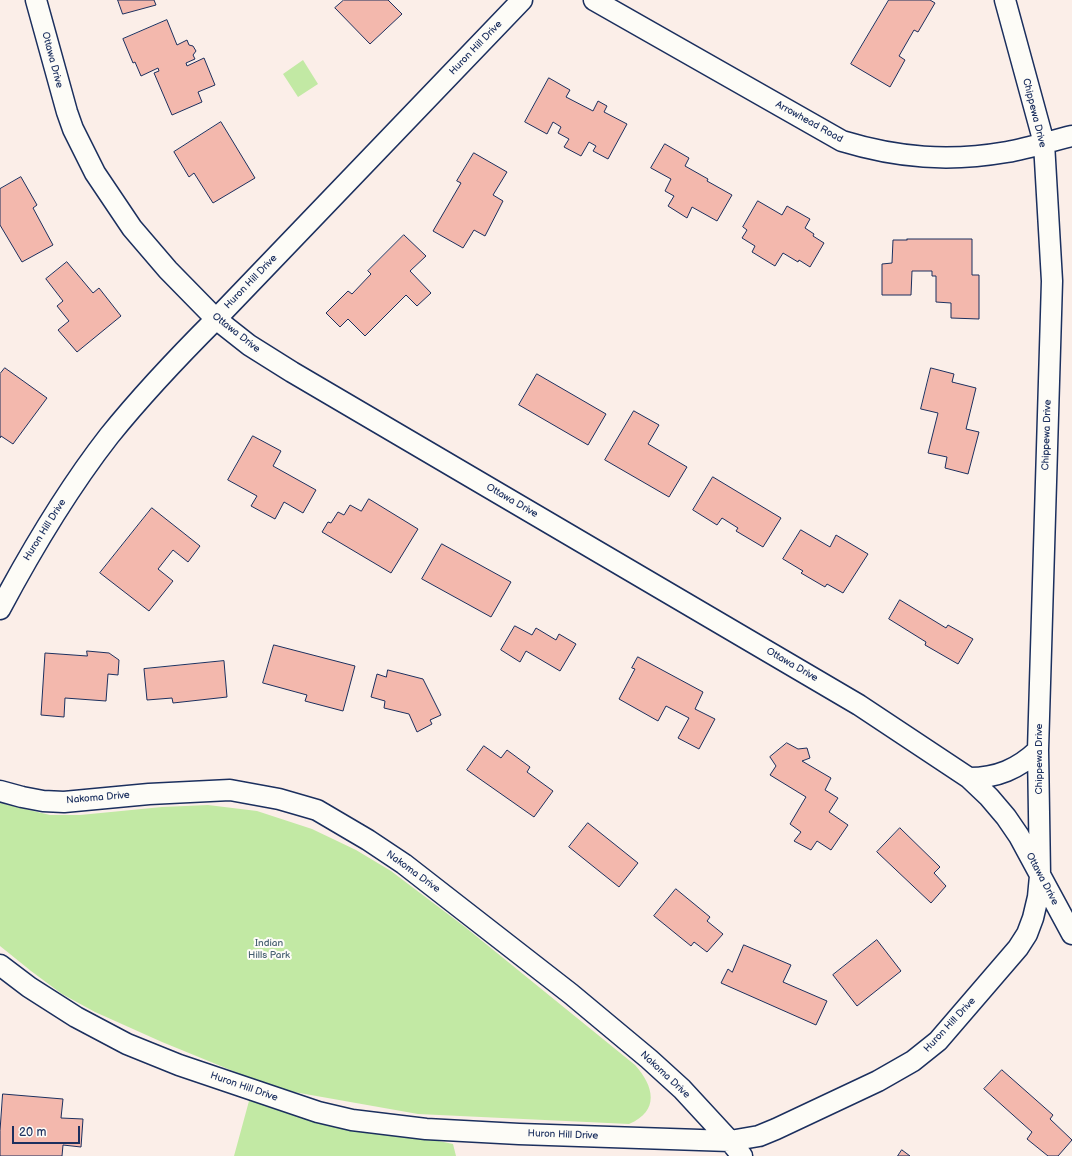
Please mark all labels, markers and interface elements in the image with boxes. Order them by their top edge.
street label: Huron Hill Drive [447,18,505,78]
street label: Ottawa Drive [39,31,65,89]
street label: Chippewa Drive [1020,77,1048,149]
street label: Arrowhead Road [773,99,845,145]
street label: Huron Hill Drive [222,252,280,312]
street label: Ottawa Drive [210,311,262,355]
street label: Chippewa Drive [1040,399,1054,471]
street label: Ottawa Drive [484,481,540,521]
street label: Huron Hill Drive [21,497,69,563]
street label: Ottawa Drive [764,645,820,685]
street label: Chippewa Drive [1033,723,1045,795]
street label: Nakoma Drive [66,789,130,807]
street label: Nakoma Drive [384,848,442,896]
street label: Ottawa Drive [1023,851,1061,907]
park label: Indian Hills Park [248,937,290,960]
street label: Huron Hill Drive [922,995,978,1055]
street label: Nakoma Drive [638,1049,692,1101]
street label: Huron Hill Drive [209,1070,279,1104]
scale bar [14,1118,82,1144]
text: 20 m [19,1125,46,1140]
street label: Huron Hill Drive [527,1128,599,1142]

